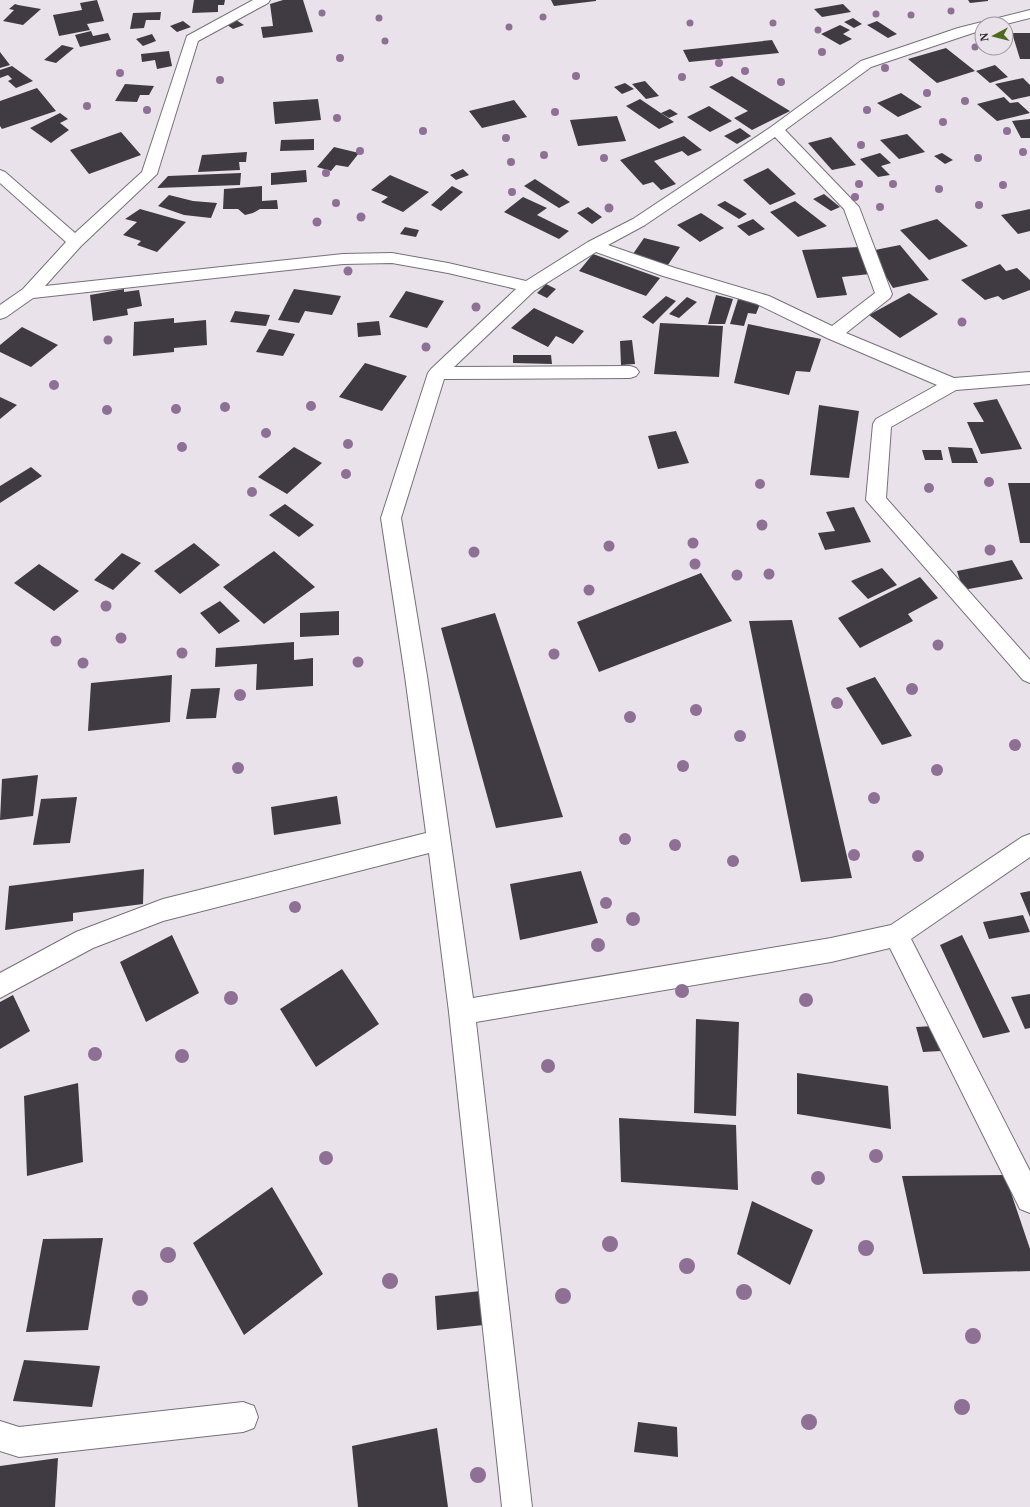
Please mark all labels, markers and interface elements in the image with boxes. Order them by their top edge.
north arrow [974,16,1014,56]
text: N [977,32,992,42]

